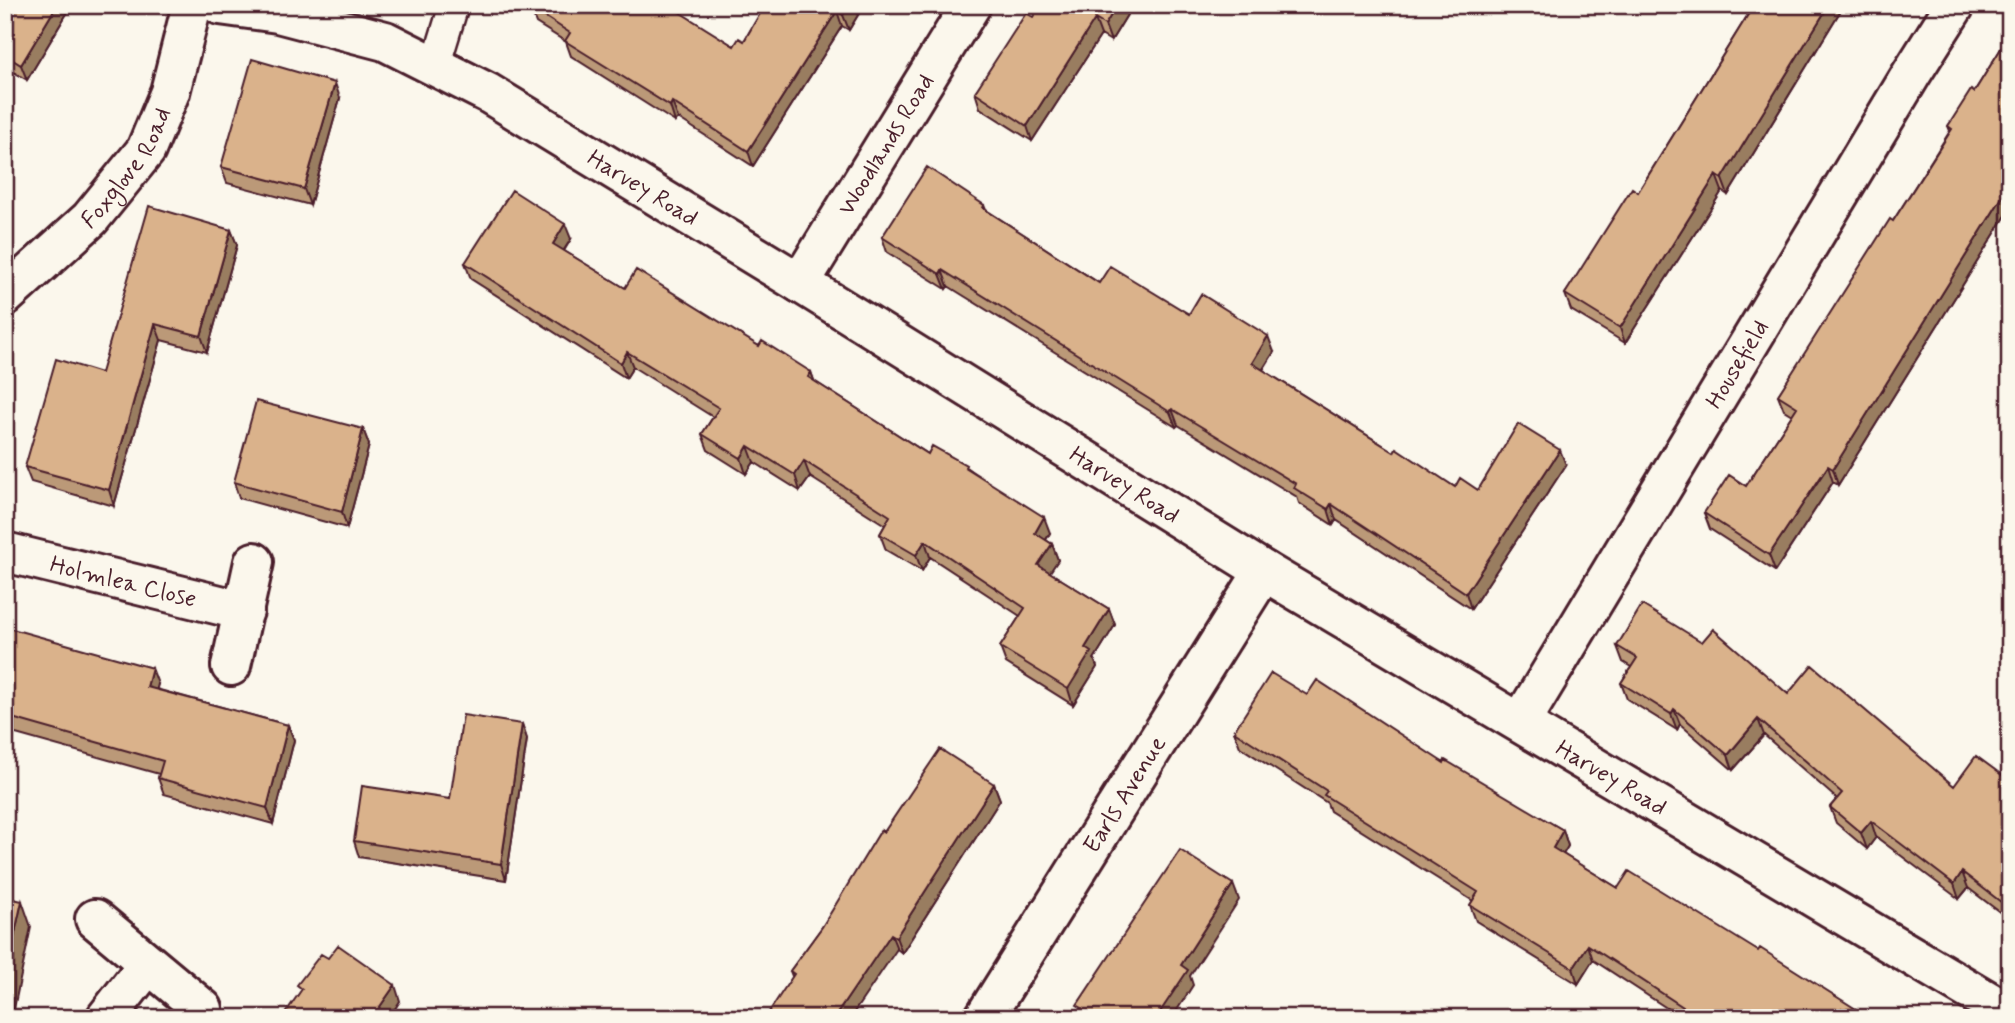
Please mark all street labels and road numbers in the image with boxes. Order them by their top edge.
street label: Woodlands Road [831,68,942,221]
street label: Foxglove Road [75,103,179,236]
street label: Harvey Road [581,143,703,234]
street label: Housefield [1699,315,1777,415]
street label: Harvey Road [1063,440,1185,532]
street label: Holmlea Close [47,550,199,616]
street label: Earls Avenue [1077,730,1174,860]
street label: Harvey Road [1549,734,1672,824]

